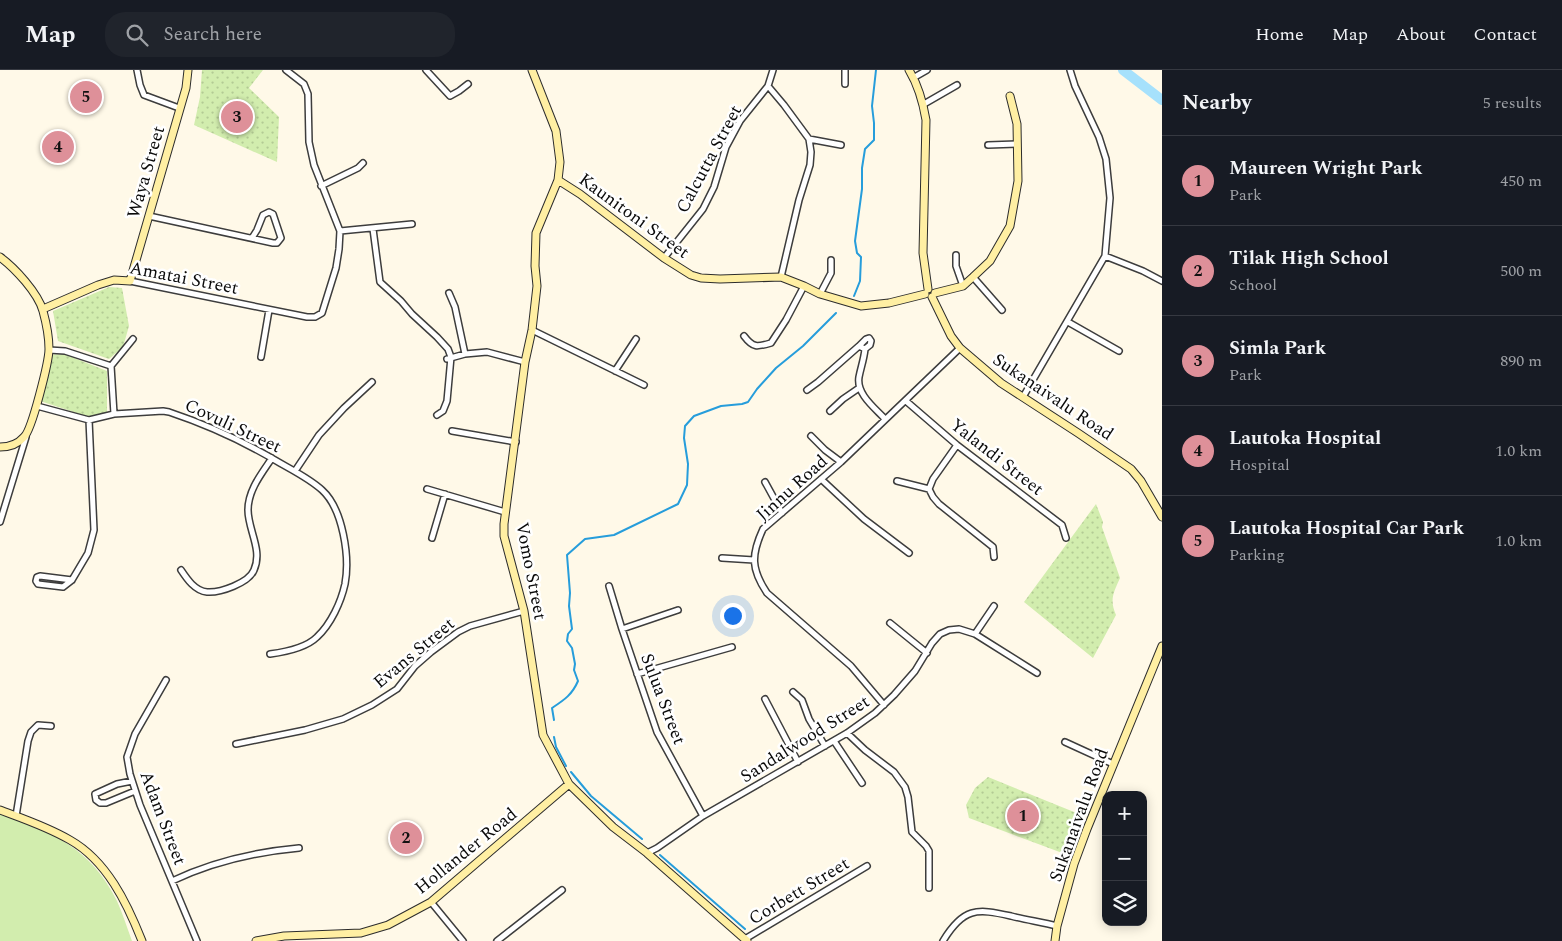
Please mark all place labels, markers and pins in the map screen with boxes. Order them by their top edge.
pin: 5 [70,78,102,116]
pin: 3 [221,98,253,136]
pin: 4 [42,128,74,166]
pin: 1 [1007,797,1039,835]
pin: 2 [390,819,422,857]

